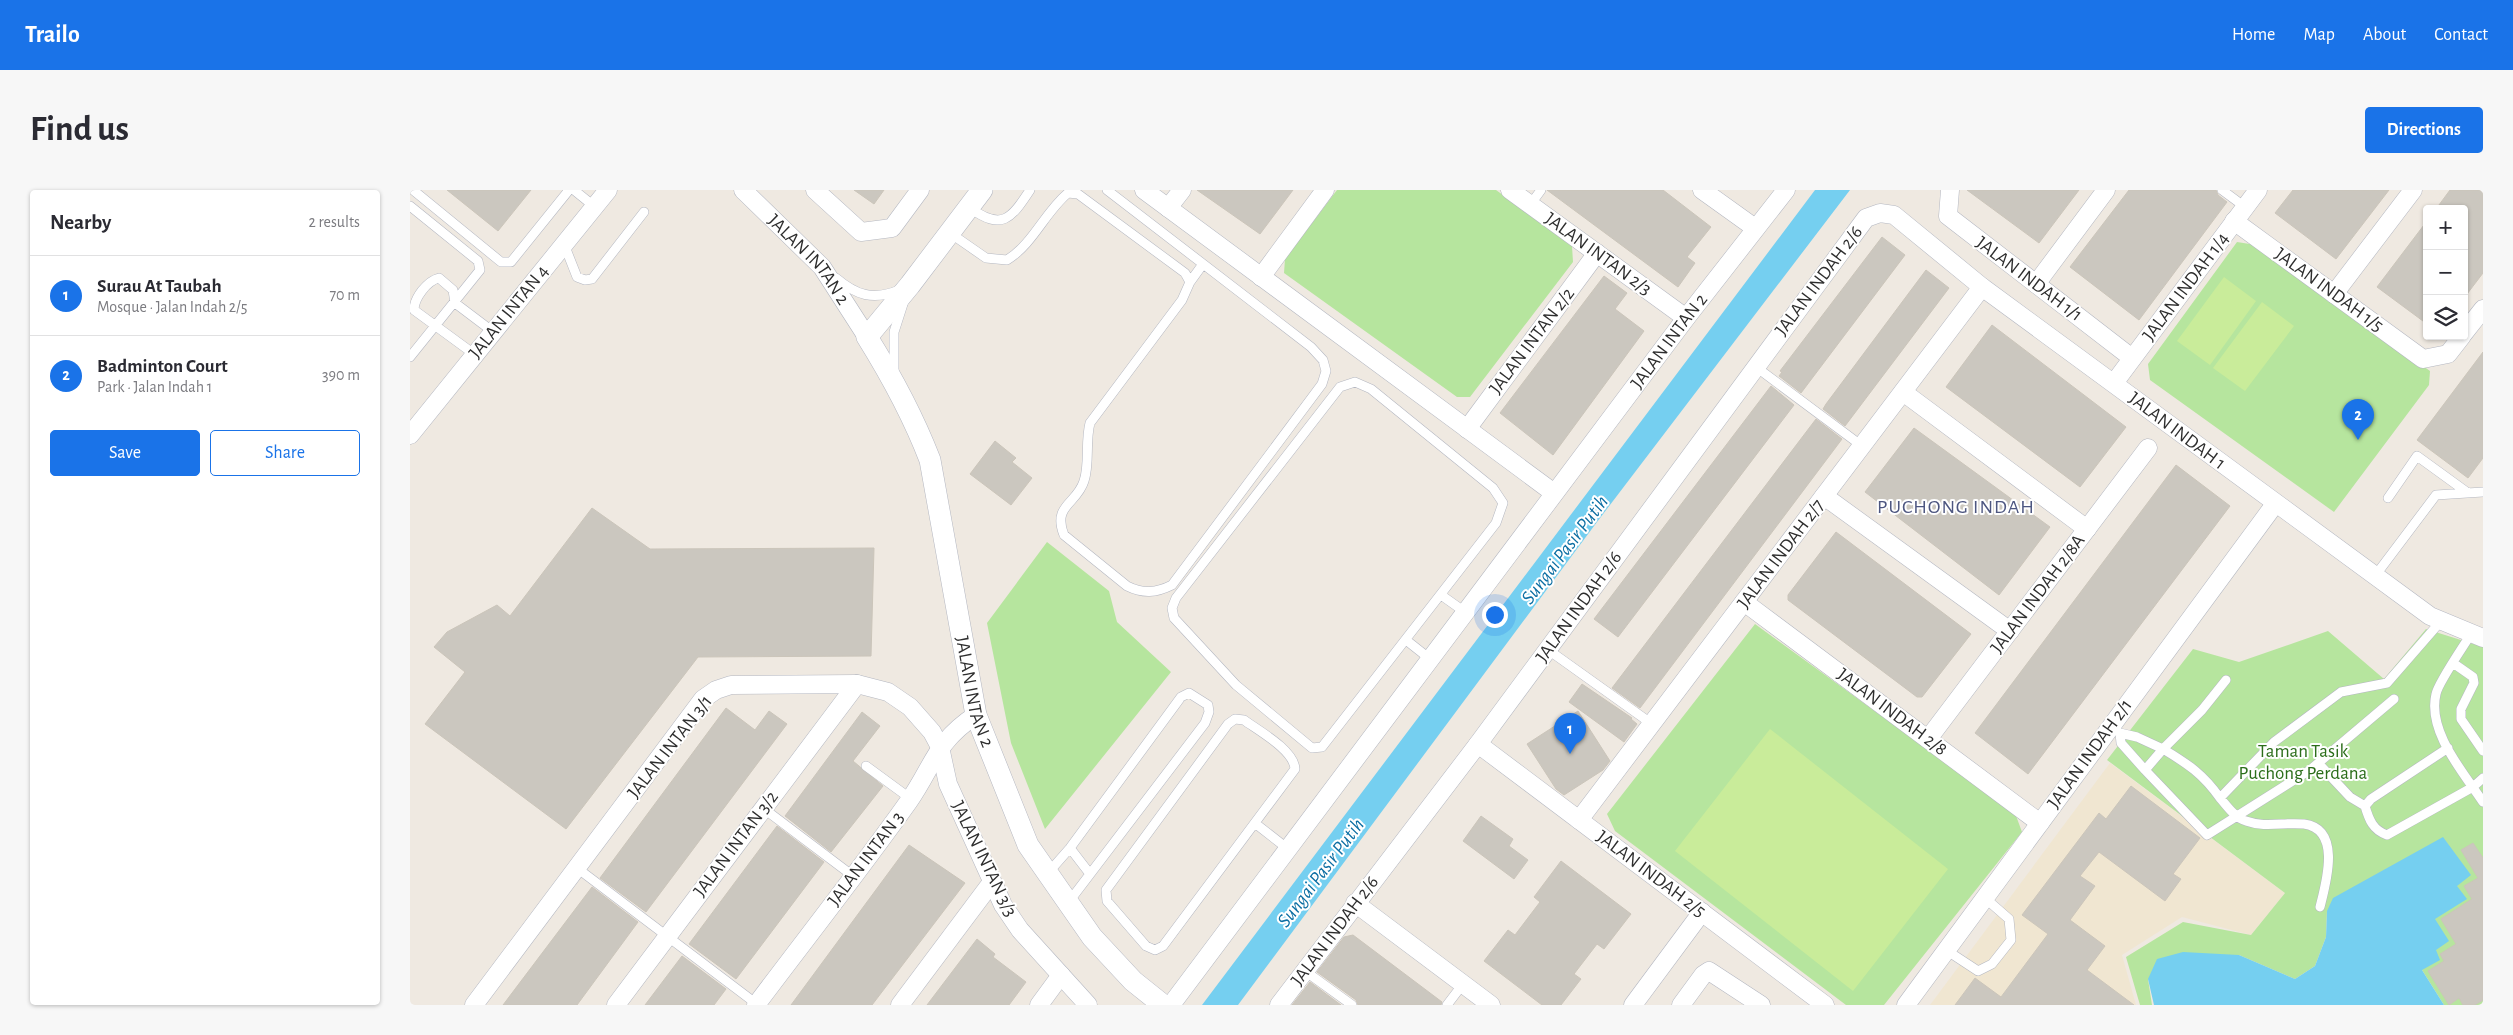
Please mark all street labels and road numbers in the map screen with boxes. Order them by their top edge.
street label: JALAN INTAN 2/3 [1541,209,1655,299]
street label: JALAN INTAN 2 [764,211,853,308]
street label: JALAN INDAH 2/6 [1772,222,1866,339]
street label: JALAN INDAH 1/4 [2139,229,2233,345]
street label: JALAN INDAH 1/1 [1972,233,2086,325]
street label: JALAN INDAH 1/5 [2271,244,2387,336]
street label: JALAN INTAN 4 [466,262,552,362]
street label: JALAN INTAN 2/2 [1486,284,1578,398]
street label: JALAN INTAN 2 [1627,290,1711,392]
street label: JALAN INDAH 1 [2125,389,2229,473]
street label: JALAN INDAH 2/7 [1734,496,1828,612]
street label: JALAN INDAH 2/8A [1987,531,2089,657]
street label: JALAN INDAH 2/6 [1532,548,1626,666]
street label: JALAN INTAN 2 [952,635,997,750]
street label: JALAN INDAH 2/8 [1834,665,1950,759]
street label: JALAN INTAN 3/1 [624,692,716,802]
street label: JALAN INDAH 2/1 [2044,696,2136,812]
street label: JALAN INTAN 3/2 [690,787,782,900]
street label: JALAN INTAN 3/3 [948,798,1020,920]
street label: JALAN INTAN 3 [824,808,908,910]
street label: JALAN INDAH 2/5 [1593,827,1709,921]
street label: JALAN INDAH 2/6 [1288,872,1382,989]

